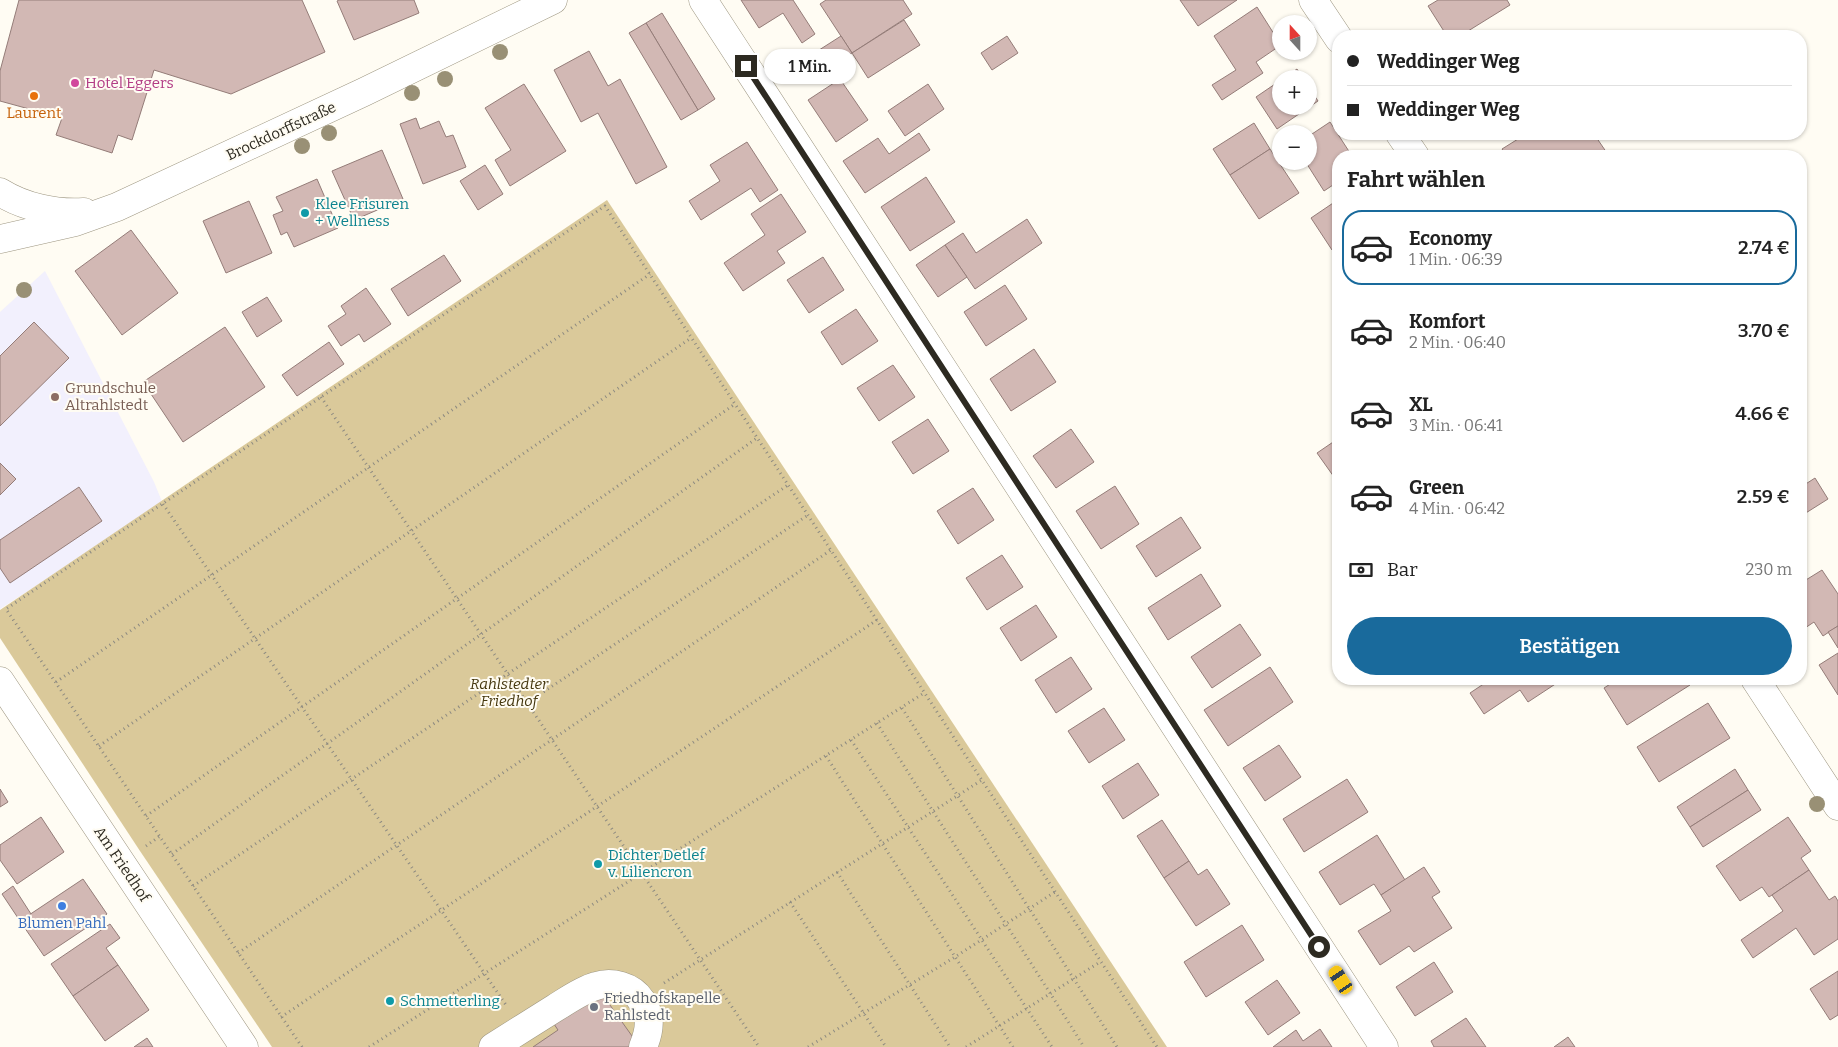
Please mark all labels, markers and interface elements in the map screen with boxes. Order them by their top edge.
north arrow [1272,15,1318,60]
map controls [1272,15,1317,170]
callout: 1 Min. [764,48,856,84]
text: Weddinger Weg [1377,50,1520,73]
route end [735,55,757,77]
text: 1 Min. [789,57,831,76]
button: + [1272,70,1317,115]
place label: Hotel Eggers [85,74,174,92]
marker: Hotel Eggers [69,77,81,89]
marker: Laurent [28,90,40,102]
street label: Brockdorffstraße [223,98,339,164]
text: Weddinger Weg [1377,98,1520,121]
place label: Laurent [6,104,62,122]
button: − [1272,125,1317,170]
text: Fahrt wählen [1347,166,1485,193]
place label: Klee Frisuren + Wellness [315,195,409,230]
marker: Klee Frisuren + Wellness [299,207,311,219]
icon: car [1349,225,1394,270]
text: Economy [1409,227,1492,250]
text: 2.74 € [1738,236,1790,259]
text: 1 Min. · 06:39 [1409,250,1503,269]
icon: car [1349,308,1394,353]
text: Komfort [1409,310,1485,333]
text: 3.70 € [1738,319,1790,342]
text: 2 Min. · 06:40 [1409,333,1506,352]
place label: Grundschule Altrahlstedt [65,379,156,414]
marker: Grundschule Altrahlstedt [49,391,61,403]
icon: car [1349,391,1394,436]
text: XL [1409,393,1433,416]
text: 4.66 € [1735,402,1790,425]
text: 3 Min. · 06:41 [1409,416,1503,435]
icon: car [1349,474,1394,519]
text: Green [1409,476,1464,499]
text: 2.59 € [1737,485,1790,508]
text: 4 Min. · 06:42 [1409,499,1505,518]
icon: cash [1347,556,1375,584]
text: Bar [1387,558,1418,581]
text: 230 m [1745,560,1792,579]
button: Bestätigen [1347,617,1792,675]
park label: Rahlstedter Friedhof [470,675,549,710]
street label: Am Friedhof [90,823,155,907]
place label: Dichter Detlef v. Liliencron [607,846,706,881]
marker: Dichter Detlef v. Liliencron [592,858,604,870]
marker: Blumen Pahl [56,900,68,912]
place label: Blumen Pahl [18,914,106,932]
route start [1308,936,1330,958]
car [1326,963,1355,997]
place label: Friedhofskapelle Rahlstedt [604,989,721,1024]
place label: Schmetterling [400,992,500,1010]
marker: Schmetterling [384,995,396,1007]
marker: Friedhofskapelle Rahlstedt [588,1001,600,1013]

